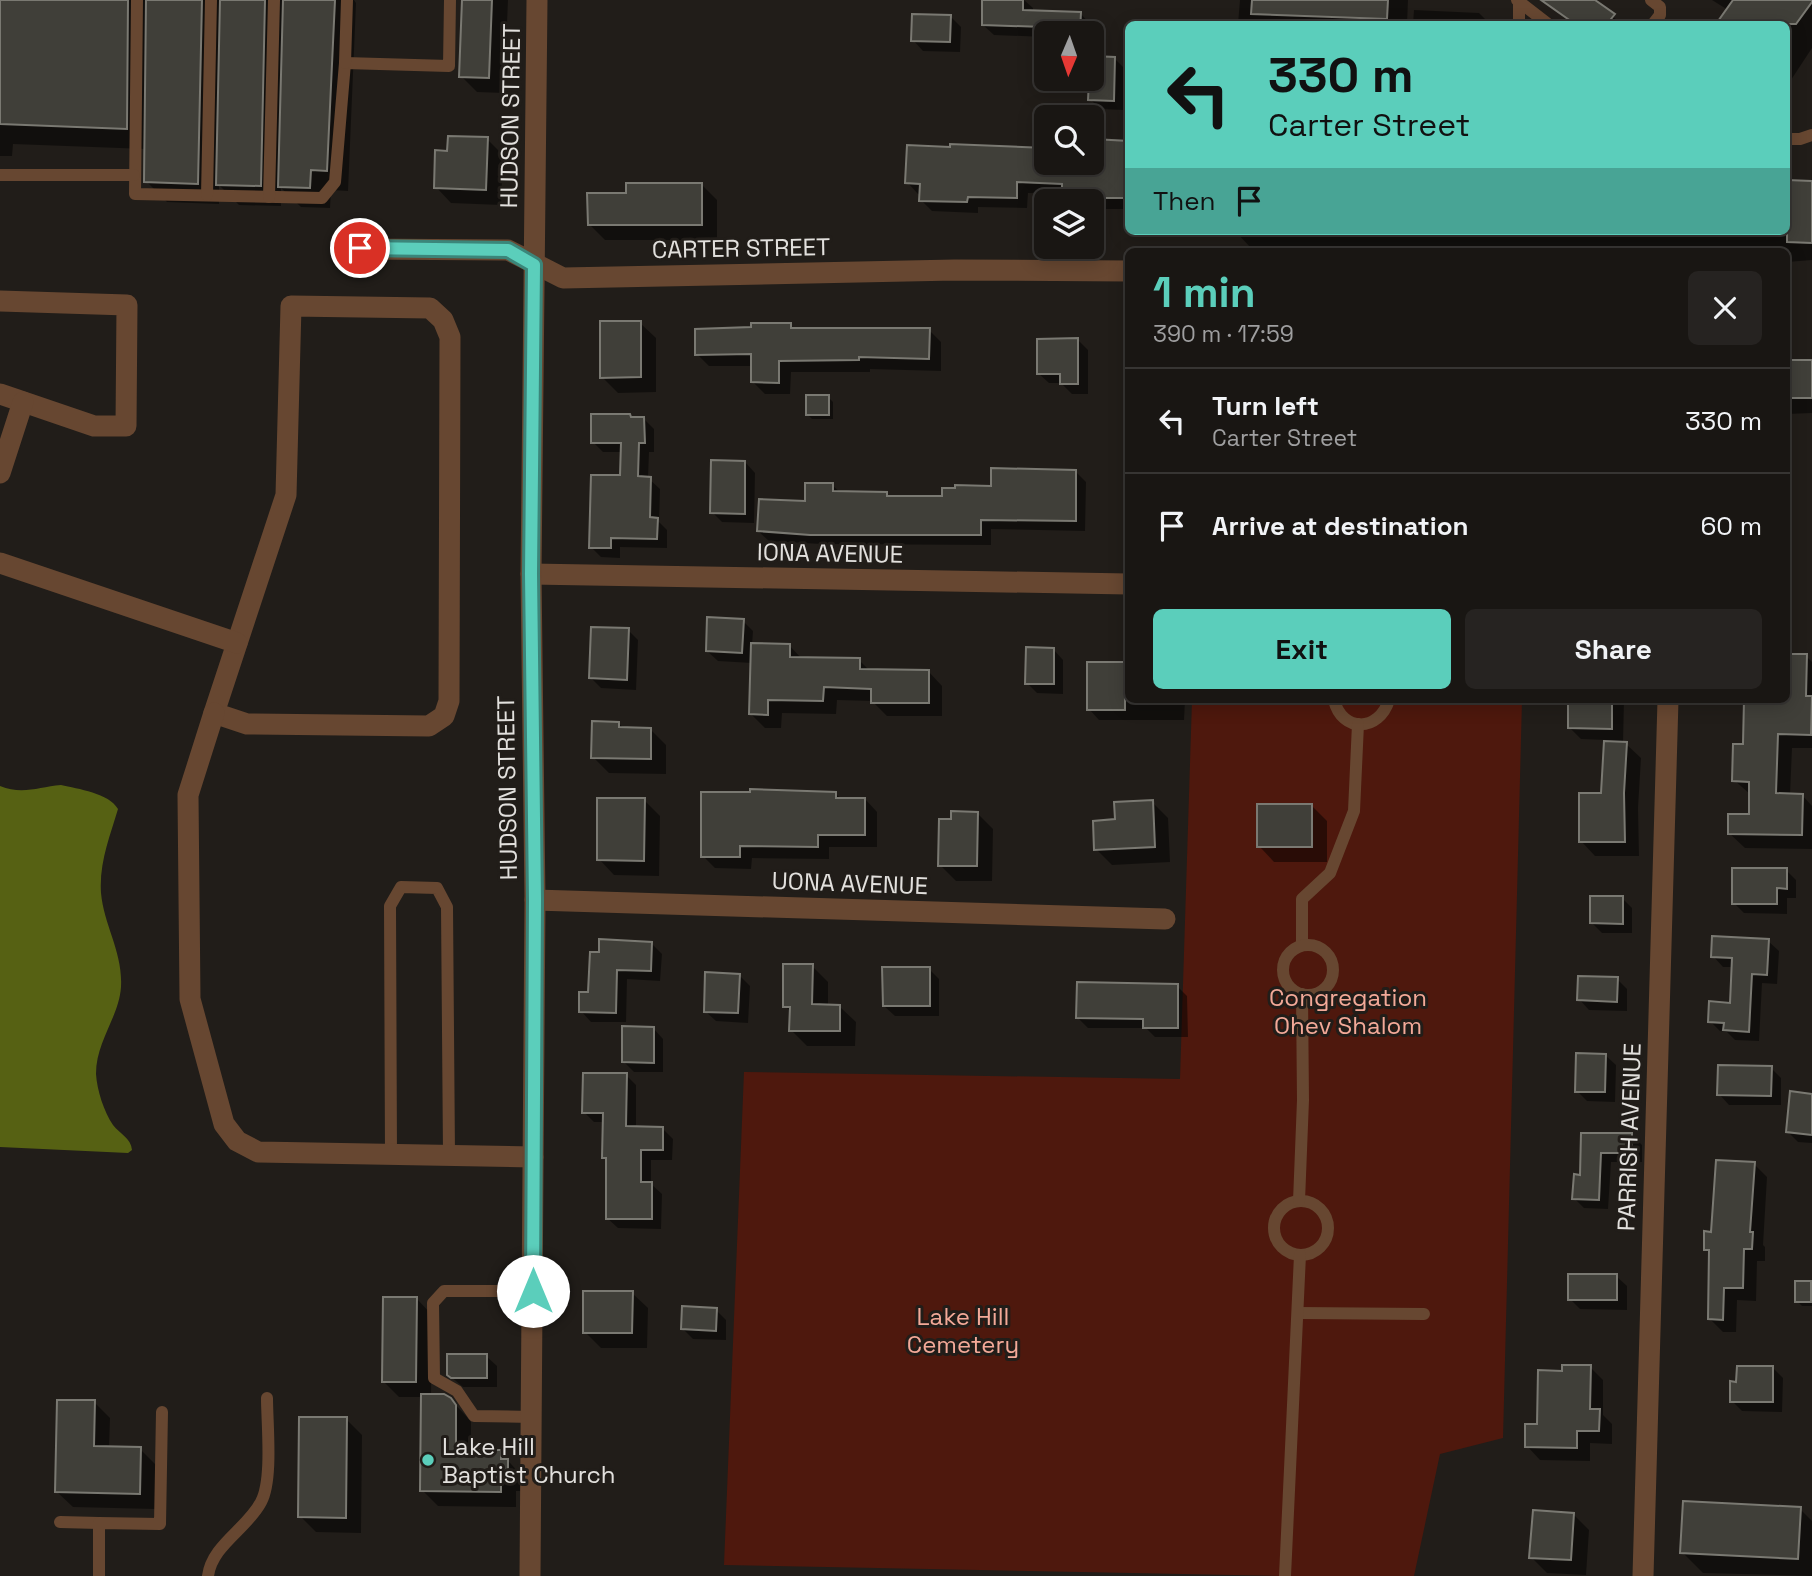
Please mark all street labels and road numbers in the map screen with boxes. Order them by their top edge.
street label: HUDSON STREET [493,23,527,209]
street label: CARTER STREET [651,231,831,265]
street label: IONA AVENUE [757,536,903,570]
street label: HUDSON STREET [490,695,524,881]
street label: UONA AVENUE [771,865,929,901]
street label: PARRISH AVENUE [1610,1042,1648,1232]

